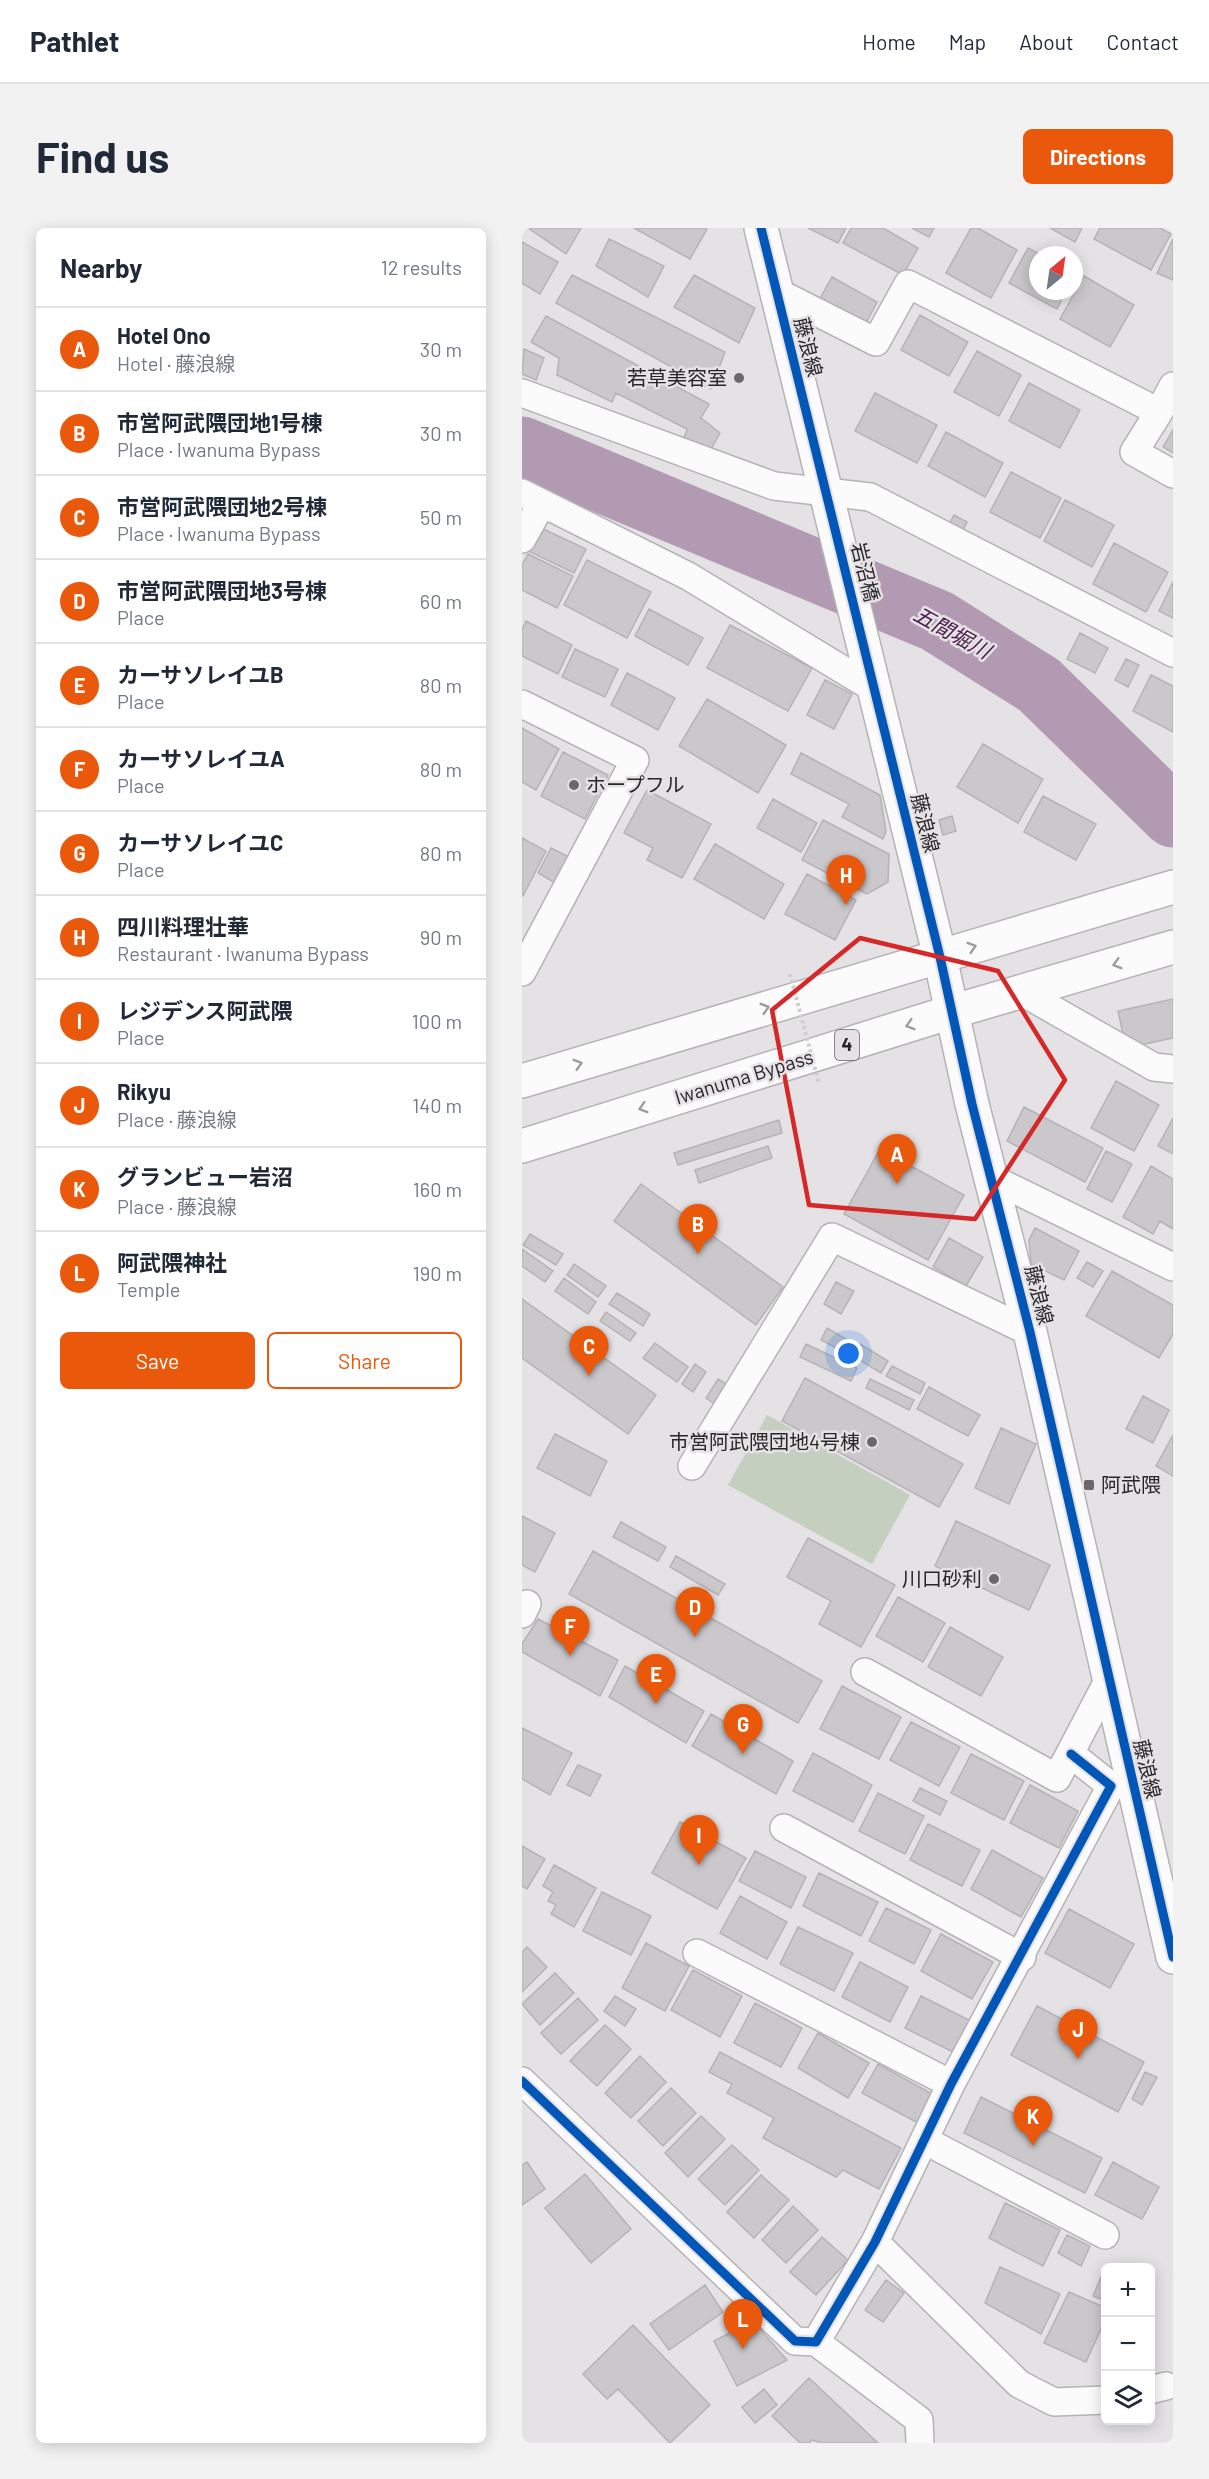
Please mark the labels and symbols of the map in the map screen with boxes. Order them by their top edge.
north arrow [1029,246,1083,300]
street label: 藤浪線 [790,315,828,379]
place label: 若草美容室 [627,365,727,389]
marker: 若草美容室 [732,371,746,385]
street label: 岩沼橋 [847,540,885,604]
water label: 五間堀川 [910,600,997,664]
place label: ホープフル [586,772,685,796]
marker: ホープフル [567,778,581,792]
street label: 藤浪線 [907,791,945,855]
pin: H [826,856,866,905]
one-way arrow [966,942,977,954]
one-way arrow [1112,957,1123,969]
one-way arrow [759,1003,770,1015]
one-way arrow [905,1018,916,1030]
road number: 4 [835,1030,859,1060]
street label: Iwanuma Bypass [671,1044,816,1109]
one-way arrow [572,1059,583,1071]
one-way arrow [638,1101,649,1113]
pin: A [878,1134,916,1184]
pin: B [678,1204,717,1254]
street label: 藤浪線 [1021,1263,1059,1327]
pin: C [570,1326,608,1376]
your location [834,1339,863,1368]
place label: 市営阿武隈団地4号棟 [669,1429,860,1453]
marker: 市営阿武隈団地4号棟 [865,1435,879,1449]
place label: 阿武隈 [1101,1472,1161,1496]
marker: 阿武隈 [1082,1478,1096,1492]
place label: 川口砂利 [902,1566,982,1590]
marker: 川口砂利 [987,1572,1001,1586]
pin: D [676,1588,714,1637]
pin: F [550,1606,590,1656]
pin: E [636,1654,676,1704]
pin: G [724,1704,762,1754]
street label: 藤浪線 [1130,1737,1166,1801]
pin: I [680,1816,718,1865]
pin: J [1058,2010,1098,2059]
pin: K [1014,2096,1052,2146]
pin: L [724,2300,762,2349]

